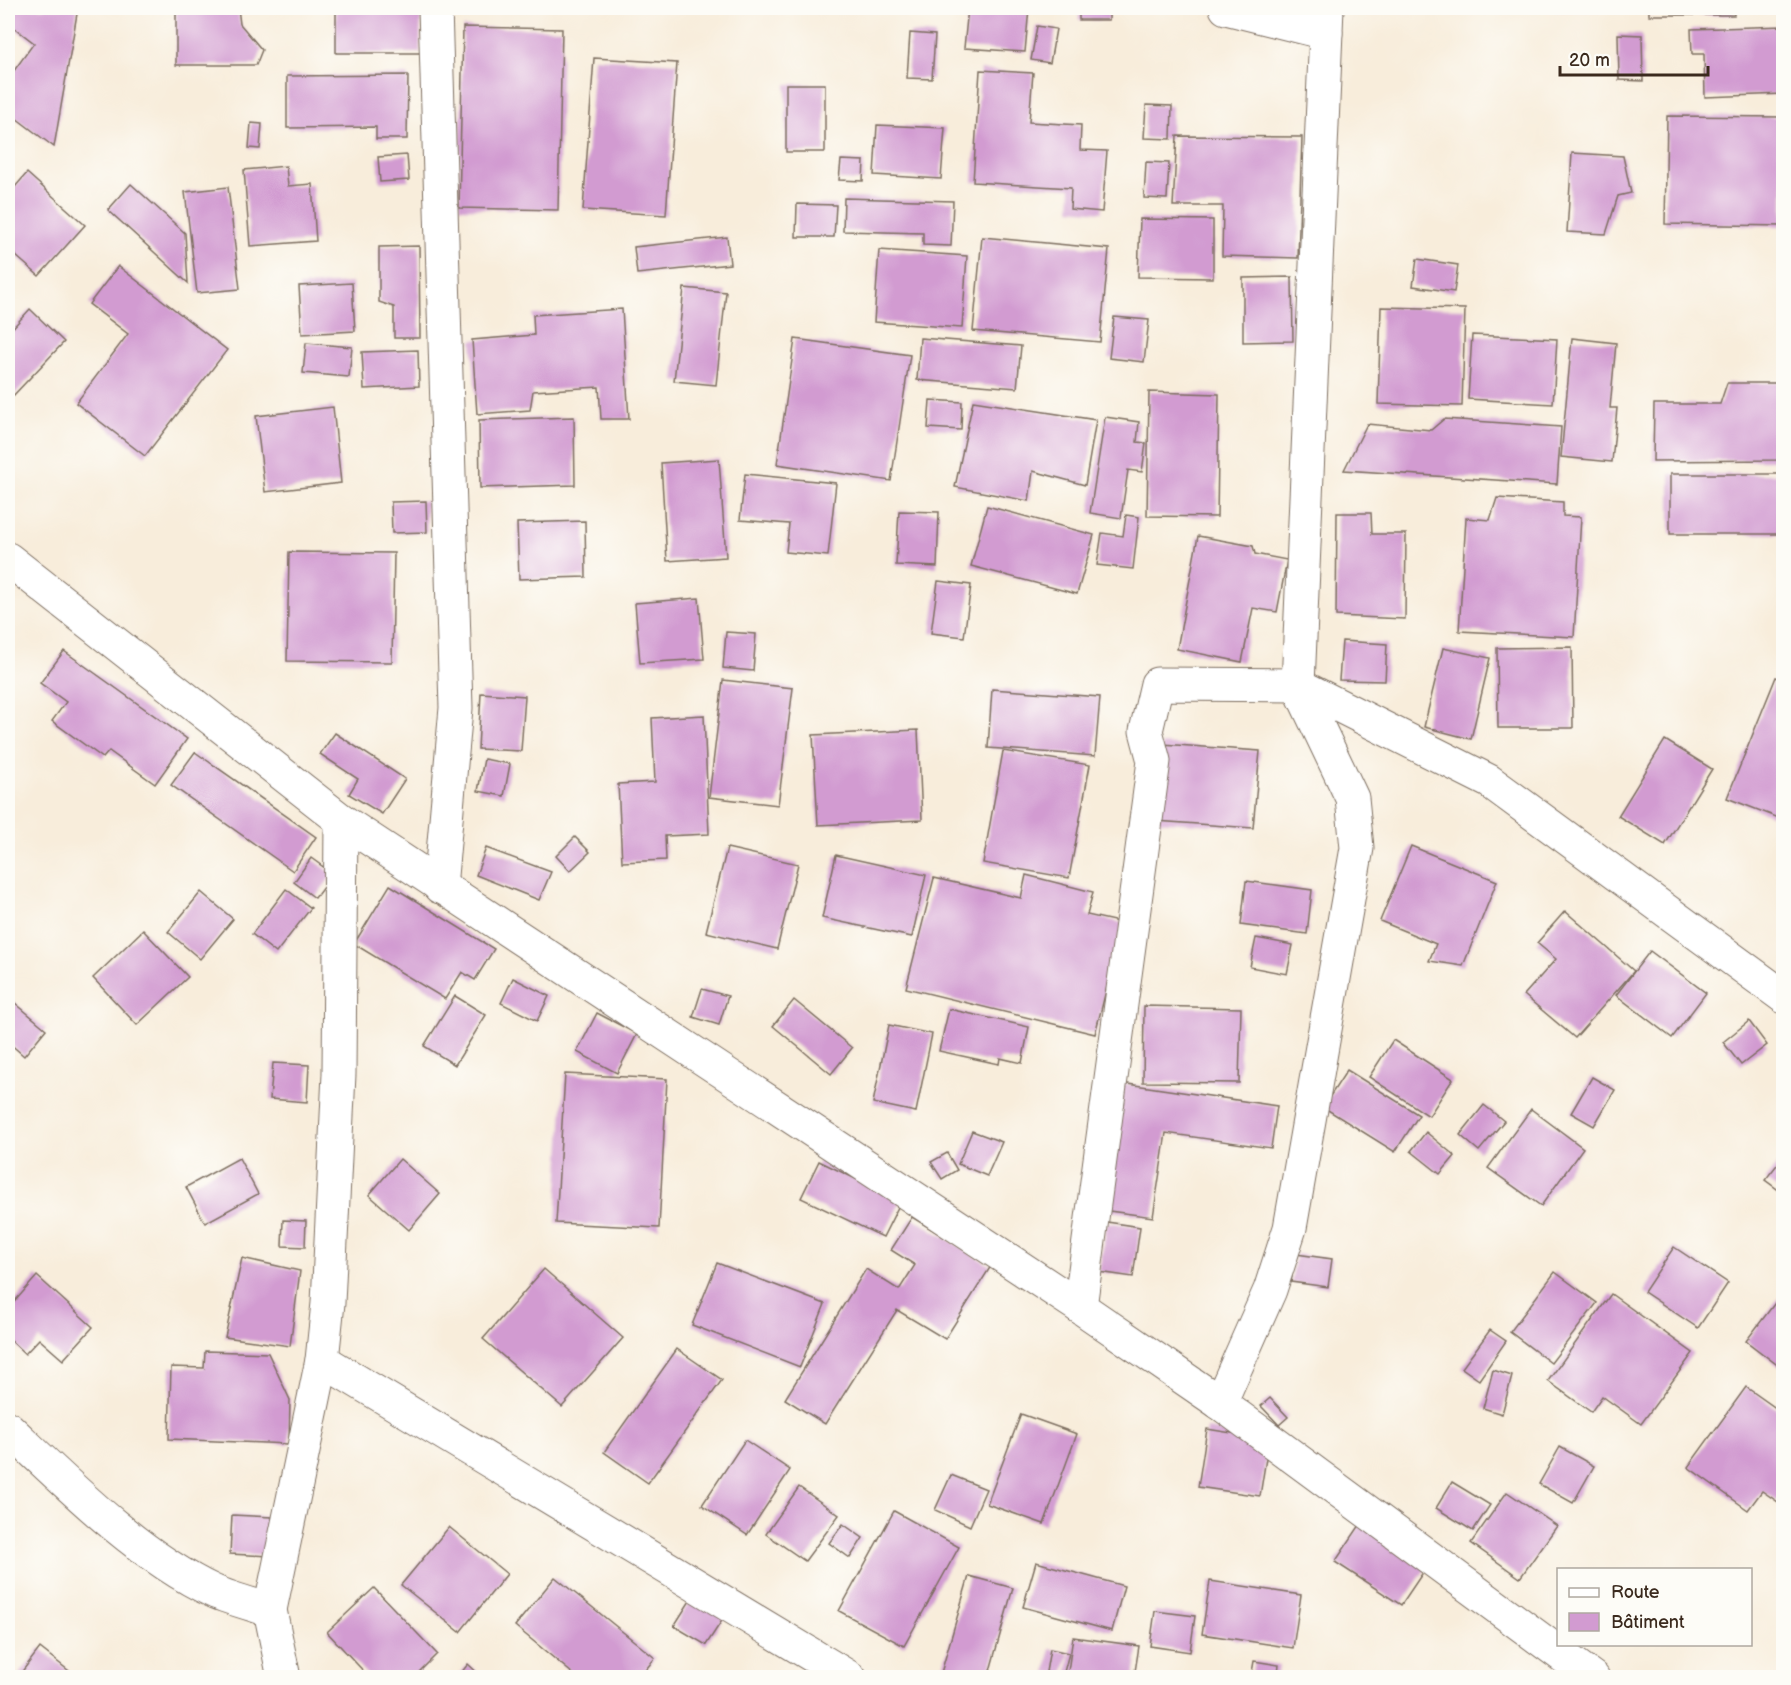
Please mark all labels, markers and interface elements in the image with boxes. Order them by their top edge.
scale bar [1560,39,1708,77]
text: 20 m [1569,50,1610,71]
legend [1557,1568,1752,1646]
text: Route [1611,1582,1660,1603]
text: Bâtiment [1611,1612,1685,1633]

